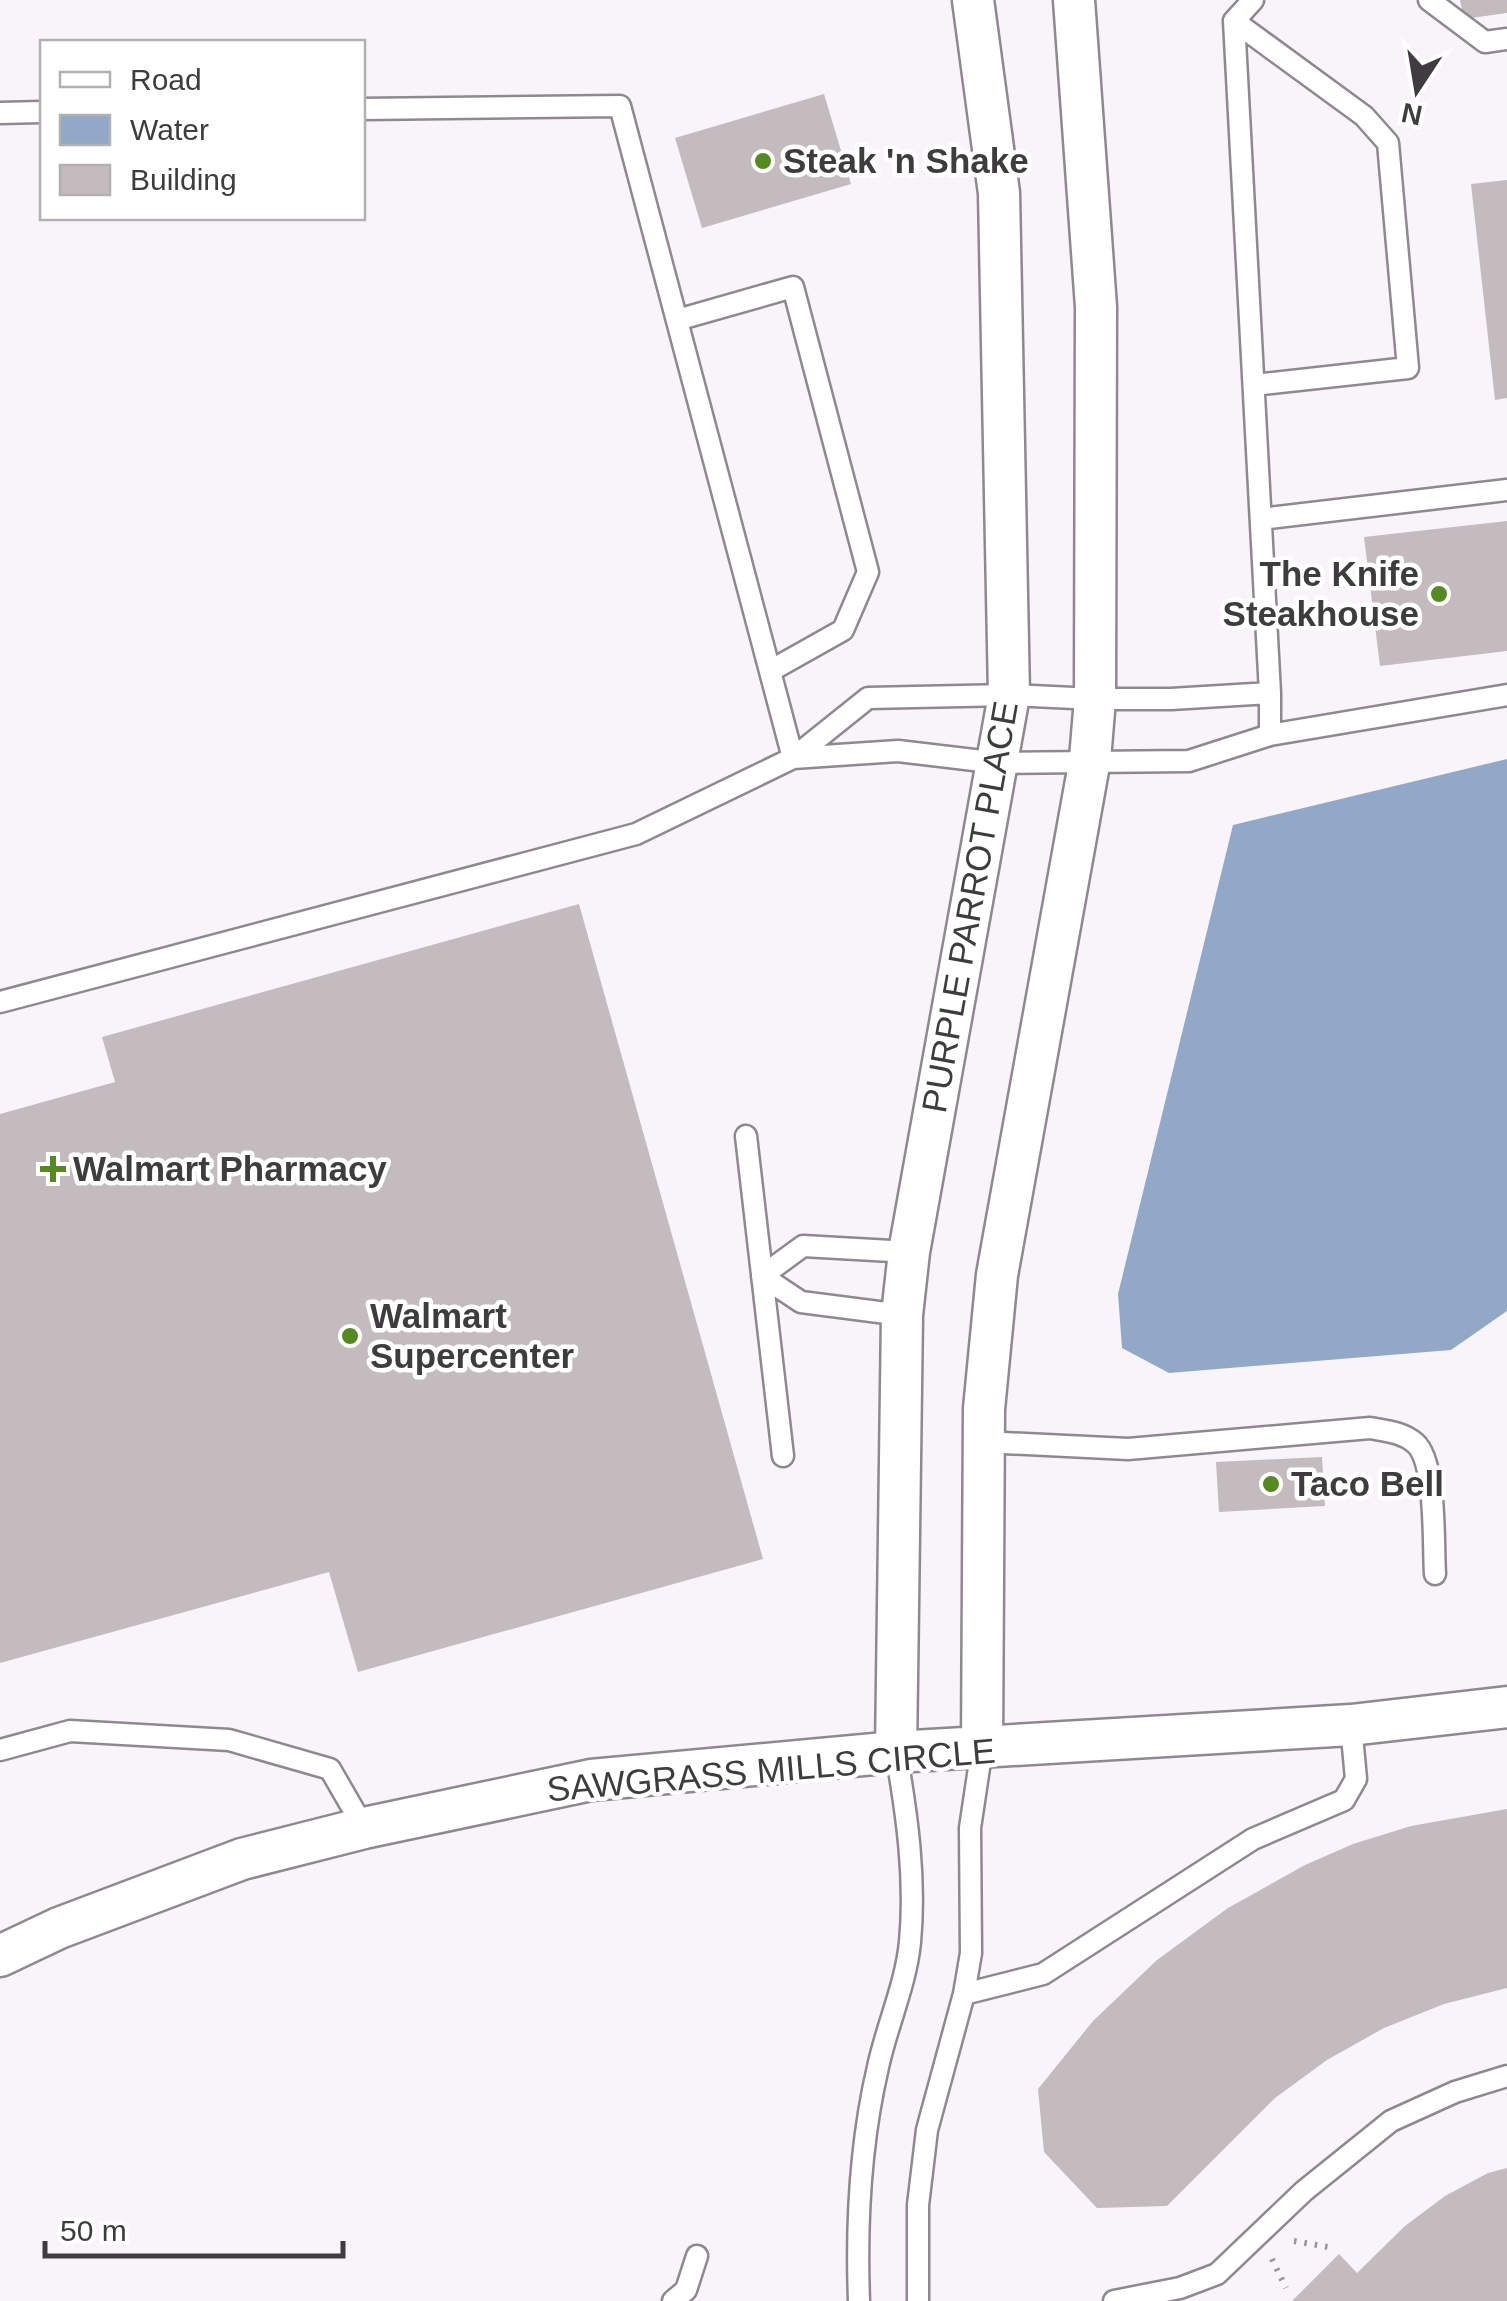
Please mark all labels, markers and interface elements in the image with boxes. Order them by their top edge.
legend [40,40,365,220]
north arrow [1367,40,1467,140]
text: Road [130,63,202,96]
text: N [1399,97,1425,131]
text: Water [130,113,209,146]
place label: Steak 'n Shake [783,141,1029,180]
marker: Steak 'n Shake [752,150,774,172]
text: Building [130,163,237,196]
place label: The Knife Steakhouse [1223,554,1419,633]
marker: The Knife Steakhouse [1428,583,1450,605]
street label: PURPLE PARROT PLACE [914,698,1025,1116]
place label: Walmart Pharmacy [73,1149,387,1188]
marker: Walmart Pharmacy [42,1158,64,1180]
place label: Walmart Supercenter [370,1296,575,1375]
marker: Walmart Supercenter [339,1325,361,1347]
place label: Taco Bell [1291,1464,1444,1503]
marker: Taco Bell [1260,1473,1282,1495]
street label: SAWGRASS MILLS CIRCLE [545,1730,997,1809]
scale bar [45,2196,342,2258]
text: 50 m [60,2214,127,2247]

